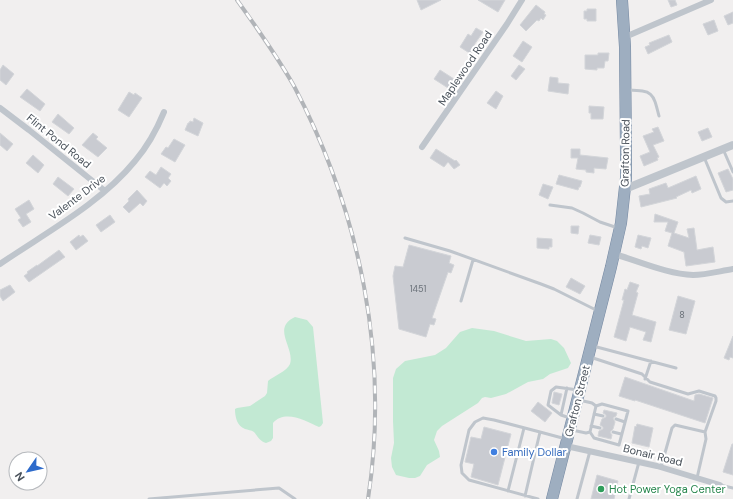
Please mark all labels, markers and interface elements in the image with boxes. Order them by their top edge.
street label: Maplewood Road [435,28,495,108]
street label: Flint Pond Road [24,111,94,171]
street label: Grafton Road [617,119,633,187]
street label: Valente Drive [46,171,108,223]
house number: 1451 [410,283,426,295]
house number: 8 [679,309,685,321]
street label: Grafton Street [561,364,593,438]
street label: Bonair Road [622,441,684,469]
place label: Family Dollar [502,445,566,459]
marker: Family Dollar [489,447,499,457]
north arrow [8,451,48,491]
text: N [12,469,28,484]
place label: Hot Power Yoga Center [609,482,726,496]
marker: Hot Power Yoga Center [596,484,606,494]

